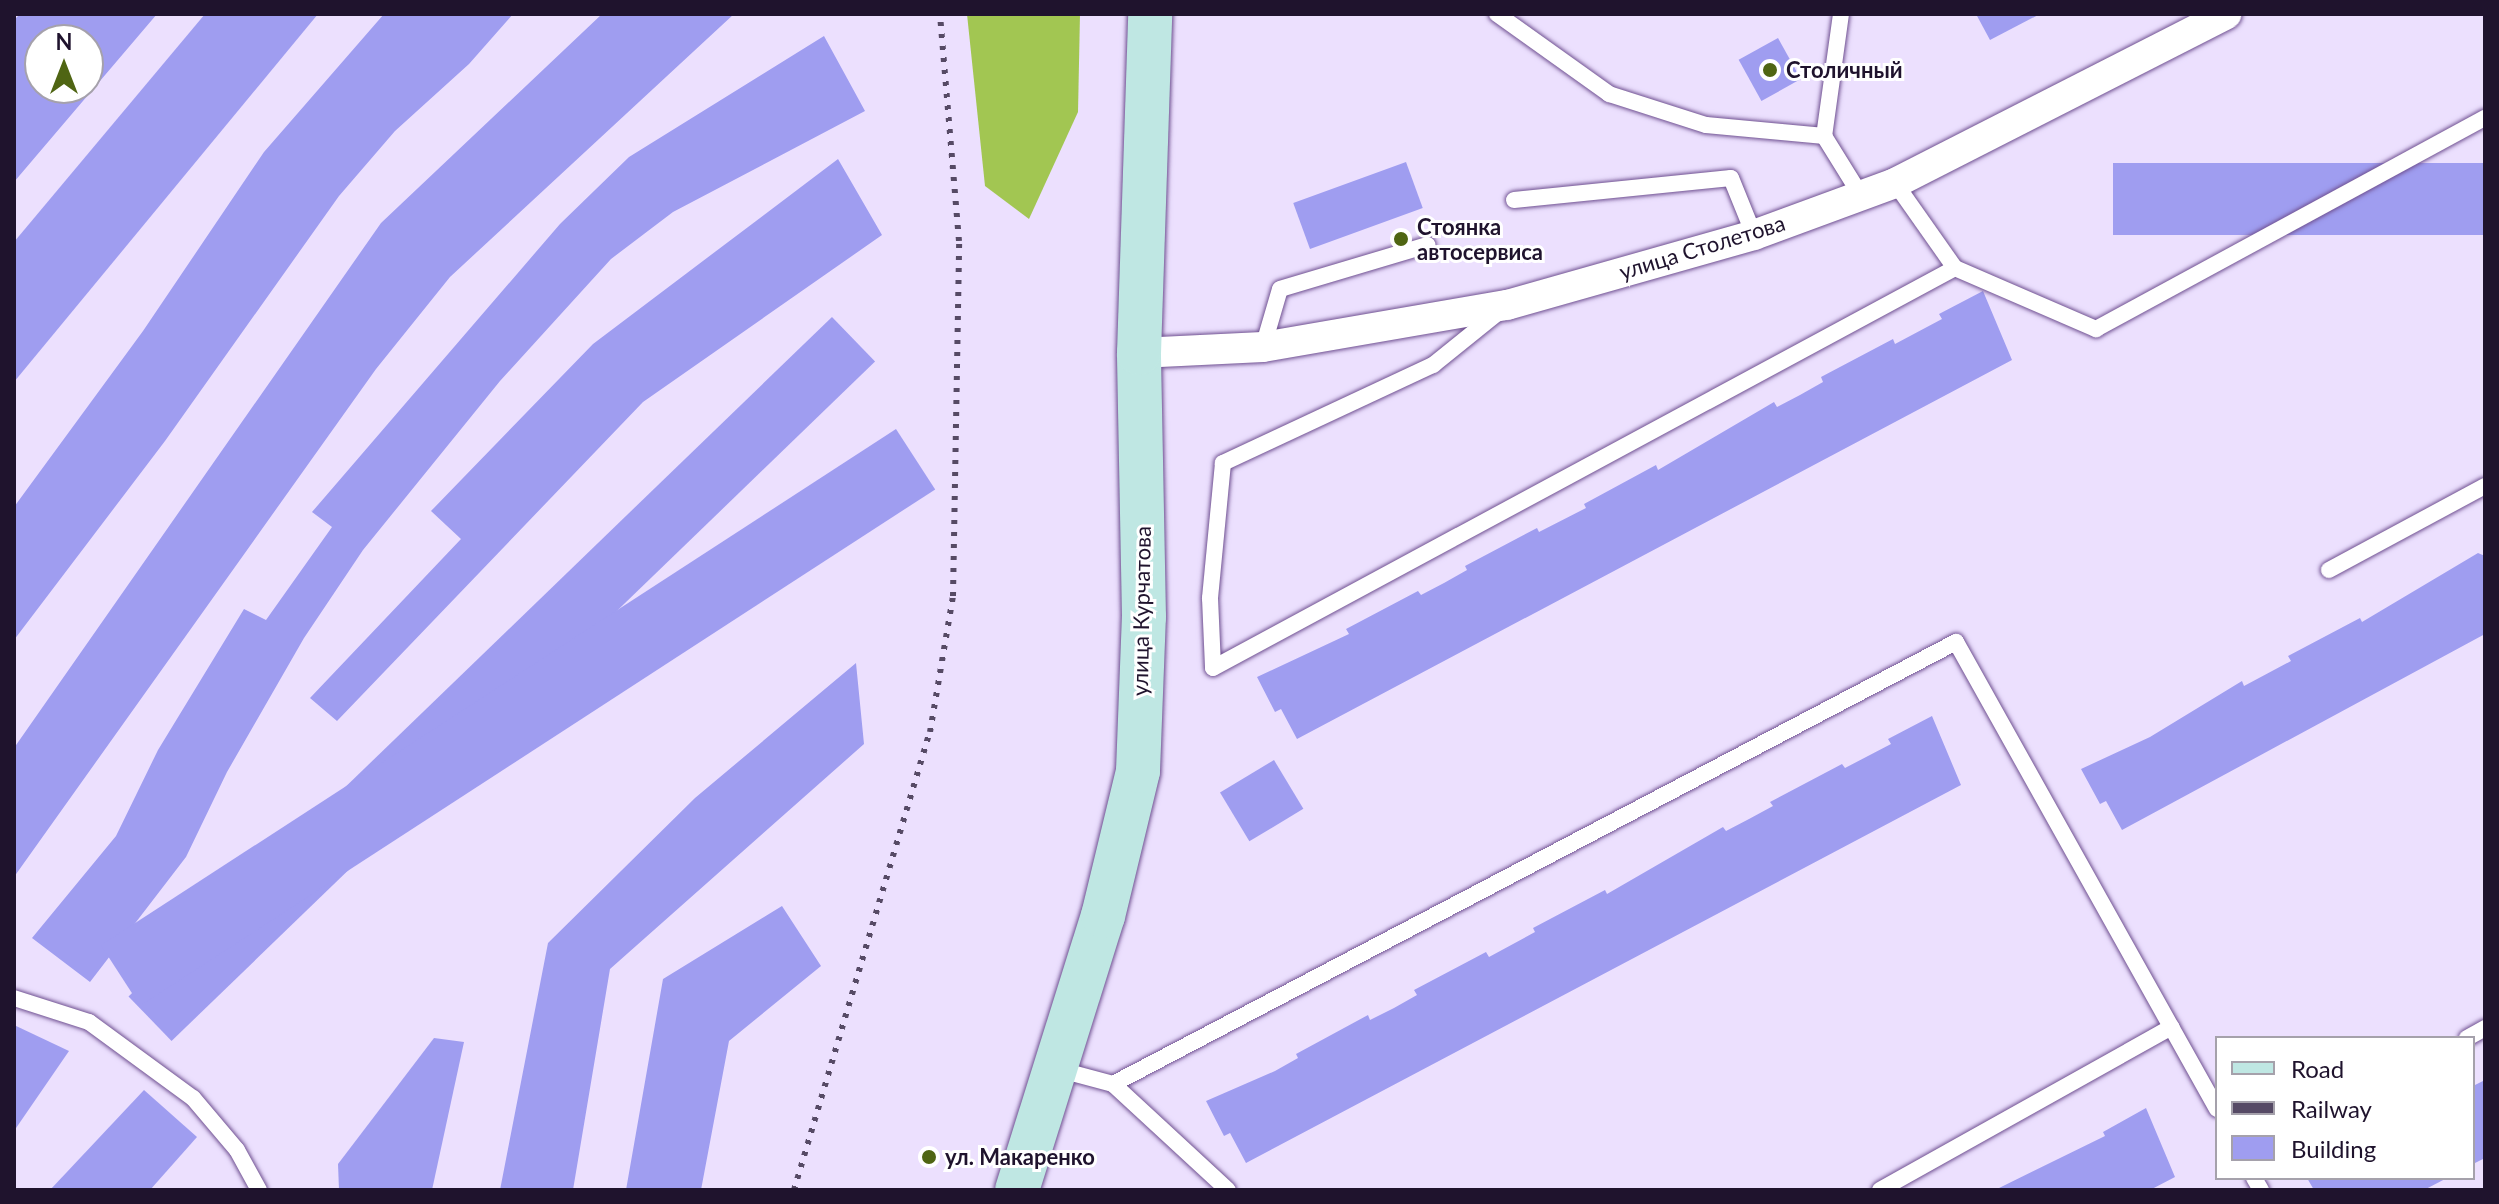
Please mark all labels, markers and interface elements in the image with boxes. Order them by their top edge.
north arrow [24,24,104,104]
text: N [56,28,72,55]
place label: Столичный [1786,57,1903,83]
marker: Столичный [1761,61,1779,79]
street label: улица Столетова [1616,209,1788,285]
place label: Стоянка автосервиса [1417,213,1543,264]
marker: Стоянка автосервиса [1392,230,1410,248]
street label: улица Курчатова [1126,526,1156,696]
legend [2215,1036,2475,1180]
text: Road [2291,1054,2344,1083]
text: Railway [2291,1094,2372,1123]
text: Building [2291,1134,2376,1163]
place label: ул. Макаренко [945,1144,1095,1170]
marker: ул. Макаренко [920,1148,938,1166]

